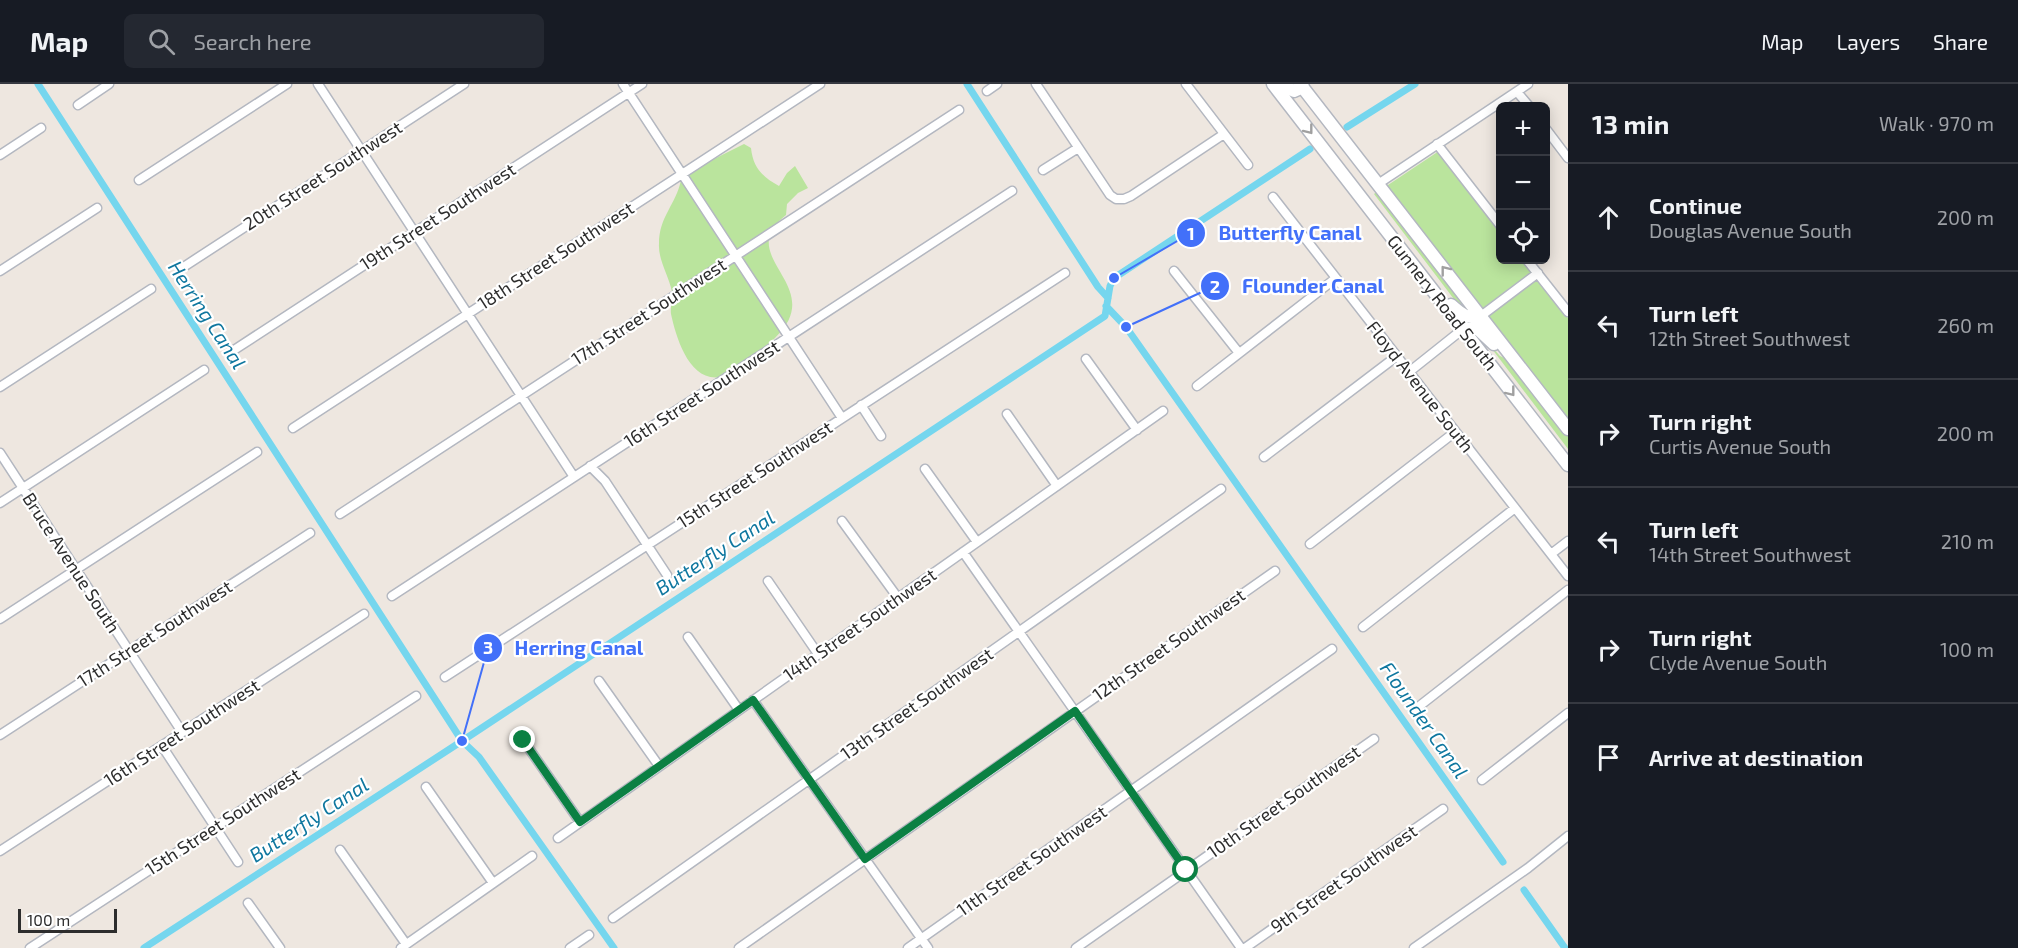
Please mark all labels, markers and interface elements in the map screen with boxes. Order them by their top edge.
search box [124,14,544,68]
text: Map [30,24,88,58]
icon: search [145,25,178,58]
text: Search here [193,28,312,54]
text: Map [1761,29,1803,54]
text: Layers [1836,29,1900,54]
text: Share [1933,29,1988,54]
map controls [1496,102,1550,264]
button: + [1496,102,1550,156]
text: 13 min [1592,108,1669,139]
text: Walk · 970 m [1879,111,1994,135]
street label: 20th Street Southwest [239,116,406,235]
one-way arrow [1301,124,1312,135]
button: − [1496,156,1550,210]
street label: 19th Street Southwest [355,158,520,275]
text: Continue [1649,192,1742,218]
street label: 18th Street Southwest [473,196,638,314]
icon: ahead [1592,201,1625,234]
text: 200 m [1937,205,1994,229]
button: locate [1496,210,1550,264]
callout: Butterfly Canal [1176,214,1374,252]
text: Douglas Avenue South [1649,218,1852,242]
text: Butterfly Canal [1218,220,1362,245]
text: 1 [1187,222,1195,244]
street label: Gunnery Road South [1383,230,1503,375]
street label: 17th Street Southwest [567,253,730,369]
water label: Herring Canal [164,256,252,373]
one-way arrow [1442,266,1453,277]
callout: Flounder Canal [1200,267,1396,305]
text: Flounder Canal [1242,273,1385,297]
text: 2 [1210,275,1220,297]
text: Turn left [1649,300,1738,326]
icon: left [1592,309,1625,342]
text: 260 m [1937,313,1994,337]
street label: Floyd Avenue South [1363,316,1479,456]
text: 12th Street Southwest [1649,326,1850,350]
street label: 16th Street Southwest [619,335,784,452]
one-way arrow [1504,385,1515,396]
text: Turn right [1649,408,1751,434]
street label: 15th Street Southwest [673,416,836,533]
icon: right [1592,417,1625,450]
text: 200 m [1937,421,1994,445]
text: Curtis Avenue South [1649,434,1831,458]
street label: Bruce Avenue South [18,488,125,637]
water label: Butterfly Canal [650,505,779,600]
text: Turn left [1649,516,1738,542]
icon: left [1592,525,1625,558]
text: 210 m [1941,529,1994,553]
text: 14th Street Southwest [1649,542,1851,566]
street label: 14th Street Southwest [779,563,940,685]
street label: 17th Street Southwest [73,575,236,691]
street label: 12th Street Southwest [1088,583,1249,705]
text: Turn right [1649,624,1751,650]
callout: Herring Canal [473,629,656,667]
icon: right [1592,633,1625,666]
text: Herring Canal [515,635,644,659]
text: 3 [483,636,493,658]
text: 100 m [1940,637,1994,661]
street label: 13th Street Southwest [836,642,997,764]
text: Clyde Avenue South [1649,650,1827,674]
water label: Flounder Canal [1376,657,1474,782]
street label: 16th Street Southwest [99,674,264,791]
route end [509,726,535,752]
street label: 10th Street Southwest [1203,740,1364,862]
icon: arrive [1592,741,1625,774]
text: Arrive at destination [1649,744,1863,770]
street label: 15th Street Southwest [141,763,304,880]
water label: Butterfly Canal [244,772,373,867]
street label: 11th Street Southwest [952,800,1111,920]
street label: 9th Street Southwest [1266,819,1421,937]
route start [1172,856,1198,882]
scale bar [18,906,117,934]
text: 100 m [27,910,70,929]

